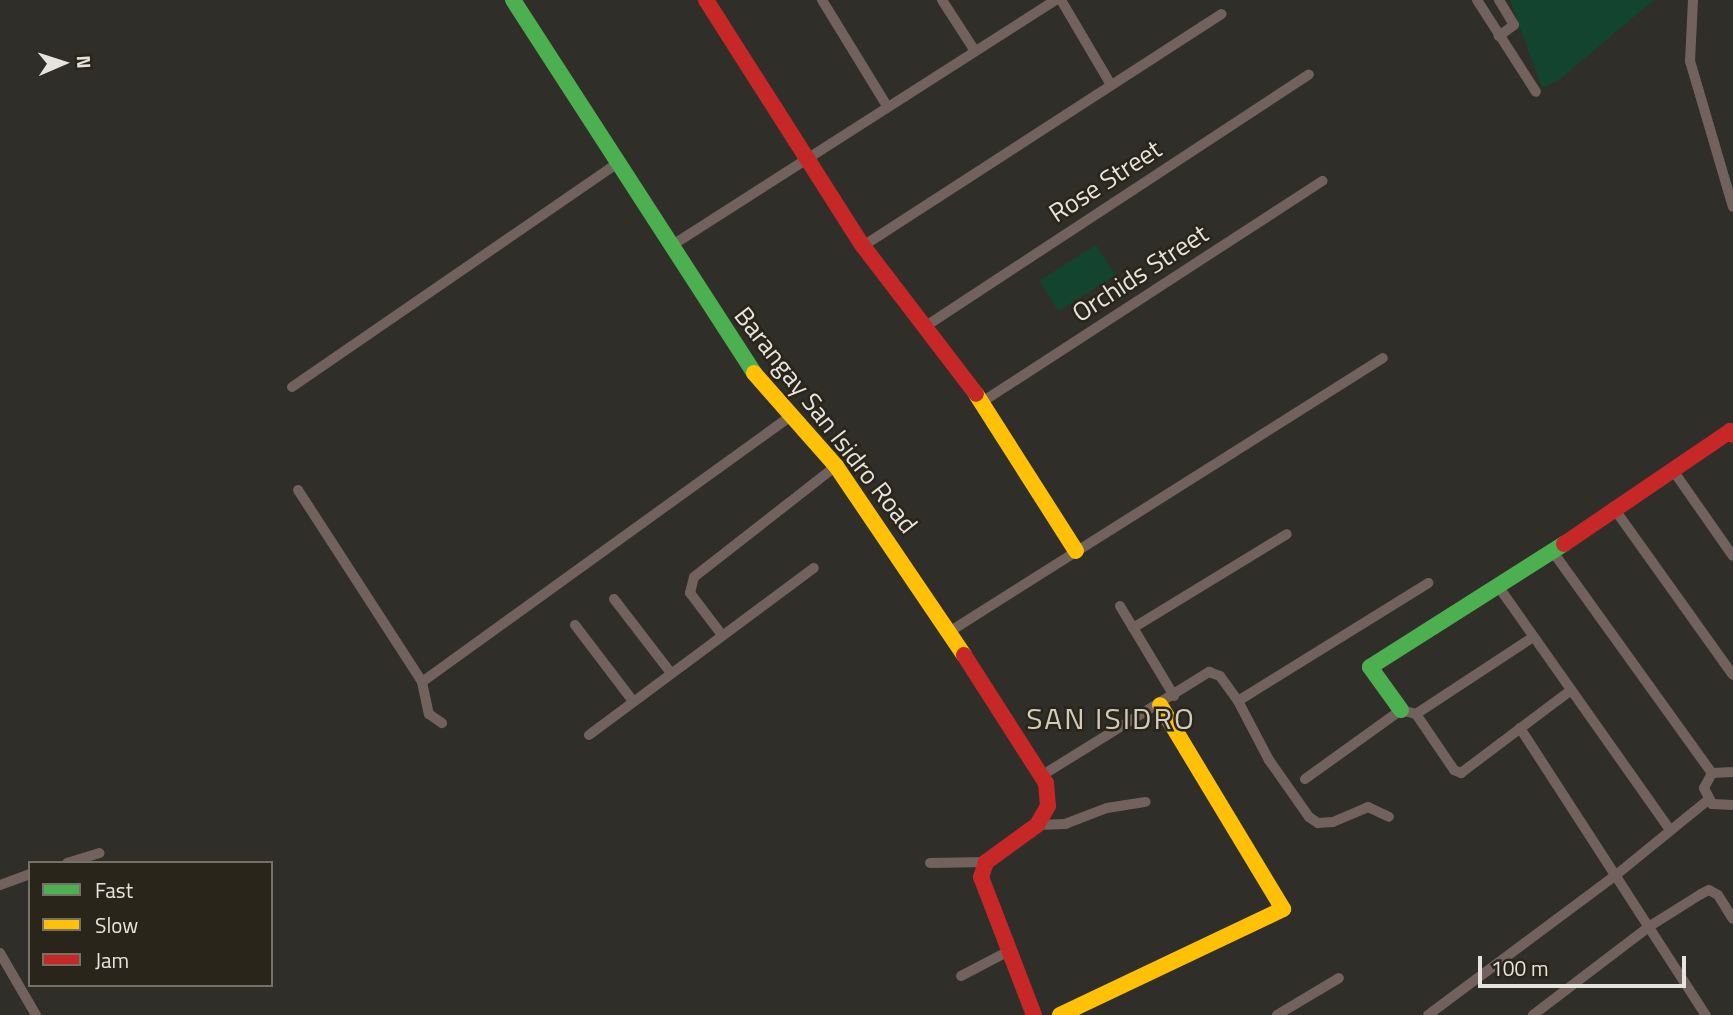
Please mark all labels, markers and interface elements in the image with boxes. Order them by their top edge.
north arrow [28,28,98,98]
text: N [70,55,99,69]
street label: Rose Street [1043,133,1167,229]
street label: Orchids Street [1066,218,1214,328]
street label: Barangay San Isidro Road [728,301,924,539]
district label: SAN ISIDRO [1028,700,1194,736]
legend [28,861,273,987]
text: Fast [95,874,133,906]
text: Slow [95,909,138,941]
scale bar [1481,942,1689,986]
text: Jam [95,944,129,976]
text: 100 m [1491,952,1548,984]

